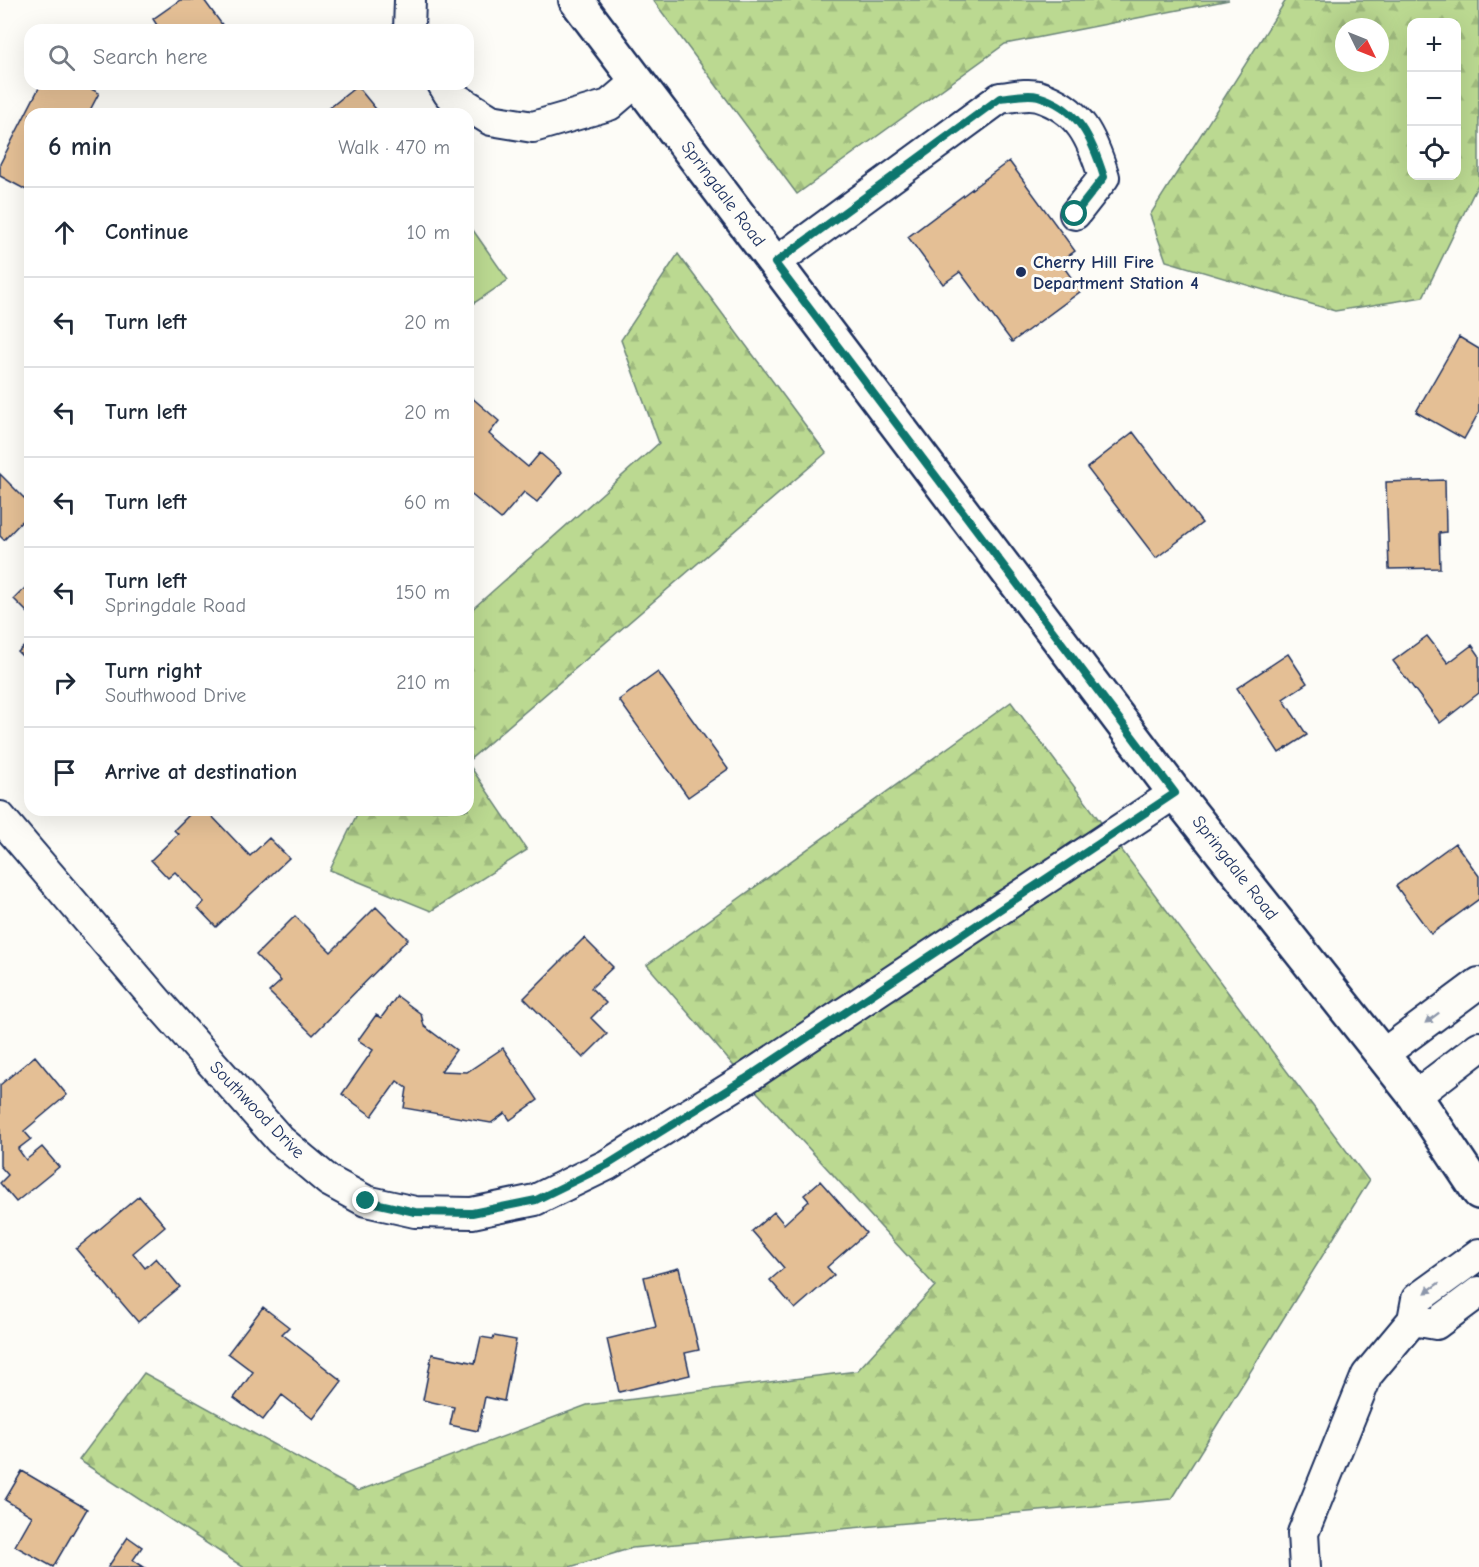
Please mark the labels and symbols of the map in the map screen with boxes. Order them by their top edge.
north arrow [1335,18,1389,72]
street label: Springdale Road [676,137,770,251]
route start [1061,200,1087,226]
place label: Cherry Hill Fire Department Station 4 [1033,252,1199,294]
marker: Cherry Hill Fire Department Station 4 [1014,265,1028,279]
street label: Springdale Road [1188,812,1282,924]
one-way arrow [1425,1011,1440,1023]
street label: Southwood Drive [205,1057,309,1163]
route end [352,1187,378,1213]
one-way arrow [1424,1282,1440,1294]

